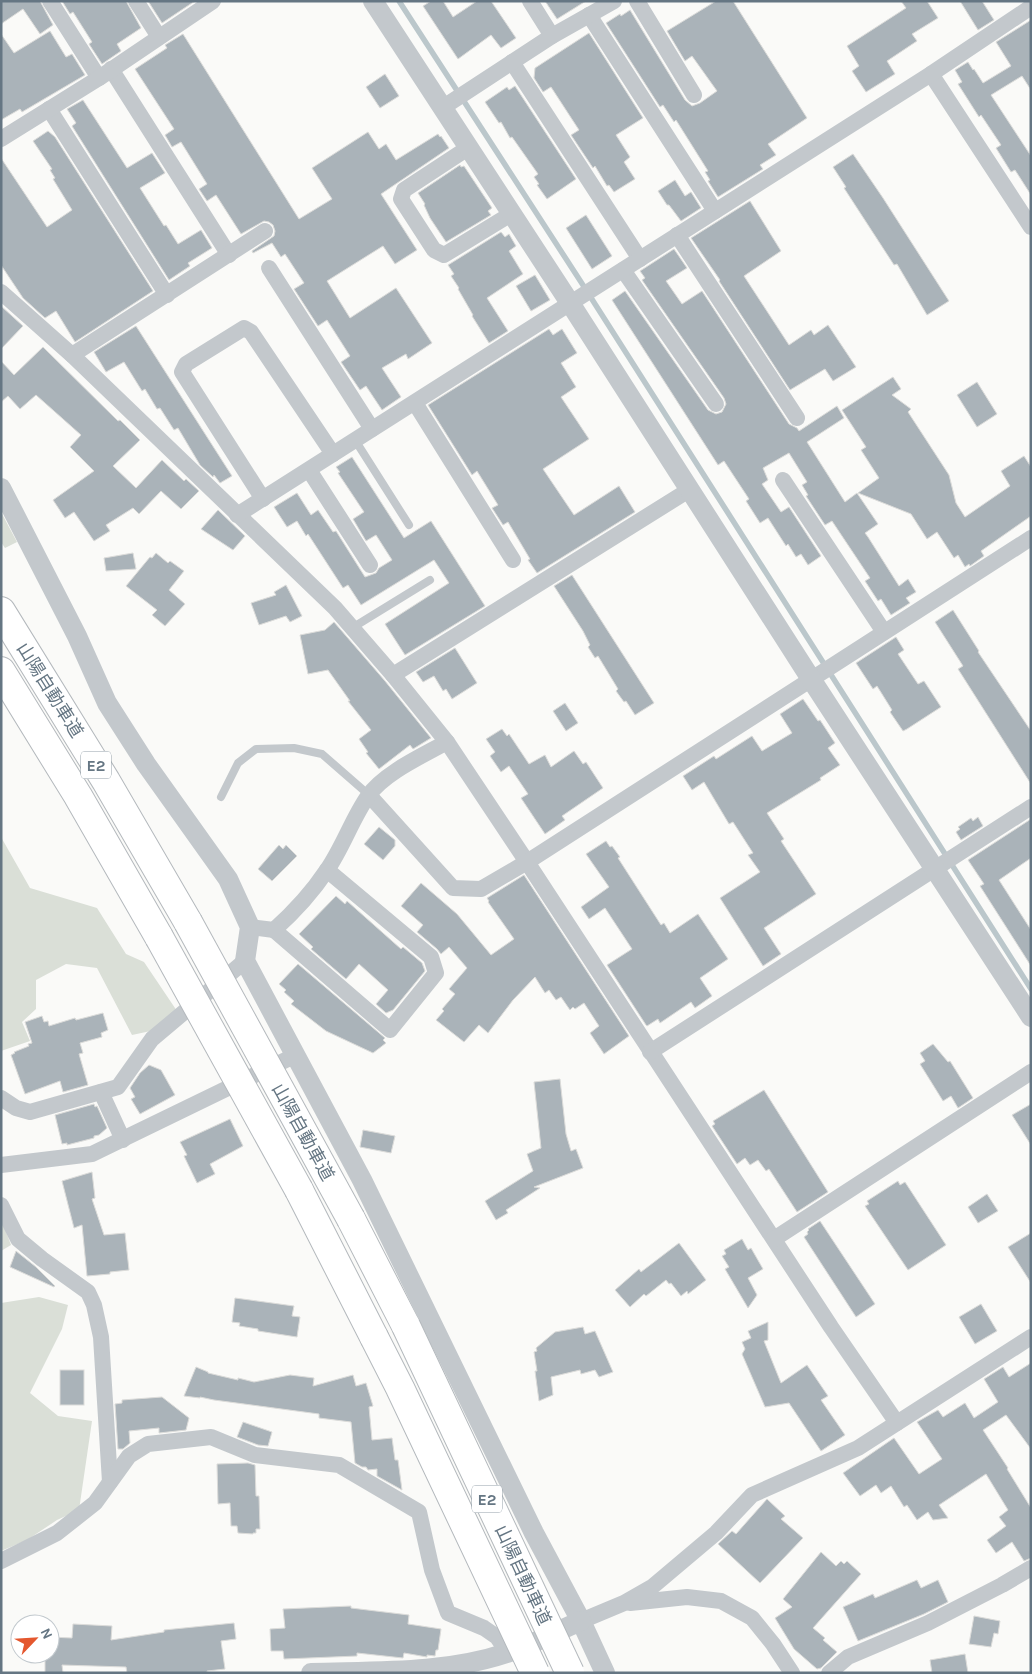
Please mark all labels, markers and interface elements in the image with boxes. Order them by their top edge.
street label: 山陽自動車道 [12,638,88,742]
road number: E2 [81,752,111,778]
street label: 山陽自動車道 [267,1079,339,1185]
road number: E2 [472,1486,502,1512]
street label: 山陽自動車道 [490,1521,556,1629]
north arrow [10,1614,60,1664]
text: N [37,1626,56,1642]

